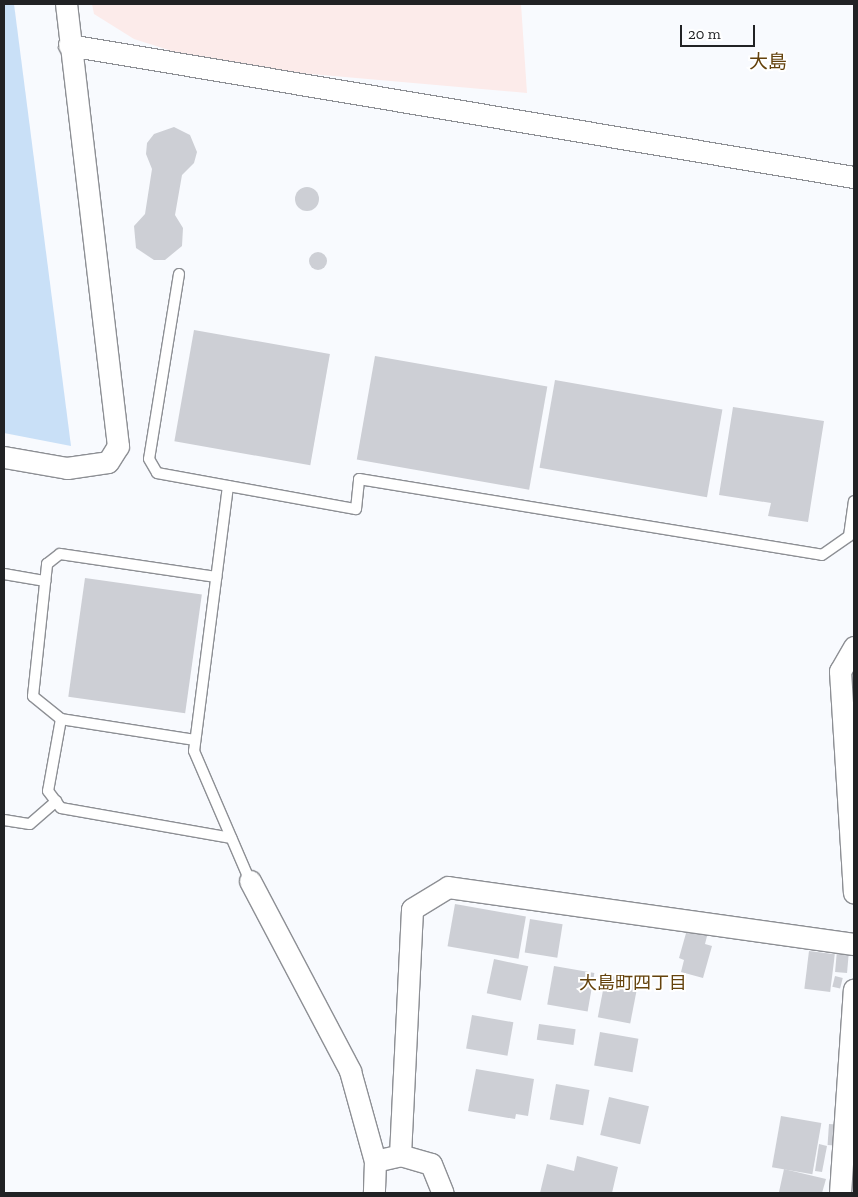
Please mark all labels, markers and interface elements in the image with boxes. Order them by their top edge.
scale bar [683,15,758,47]
text: 20 m [688,25,721,43]
district label: 大島 [749,51,787,73]
district label: 大島町四丁目 [579,972,687,994]

